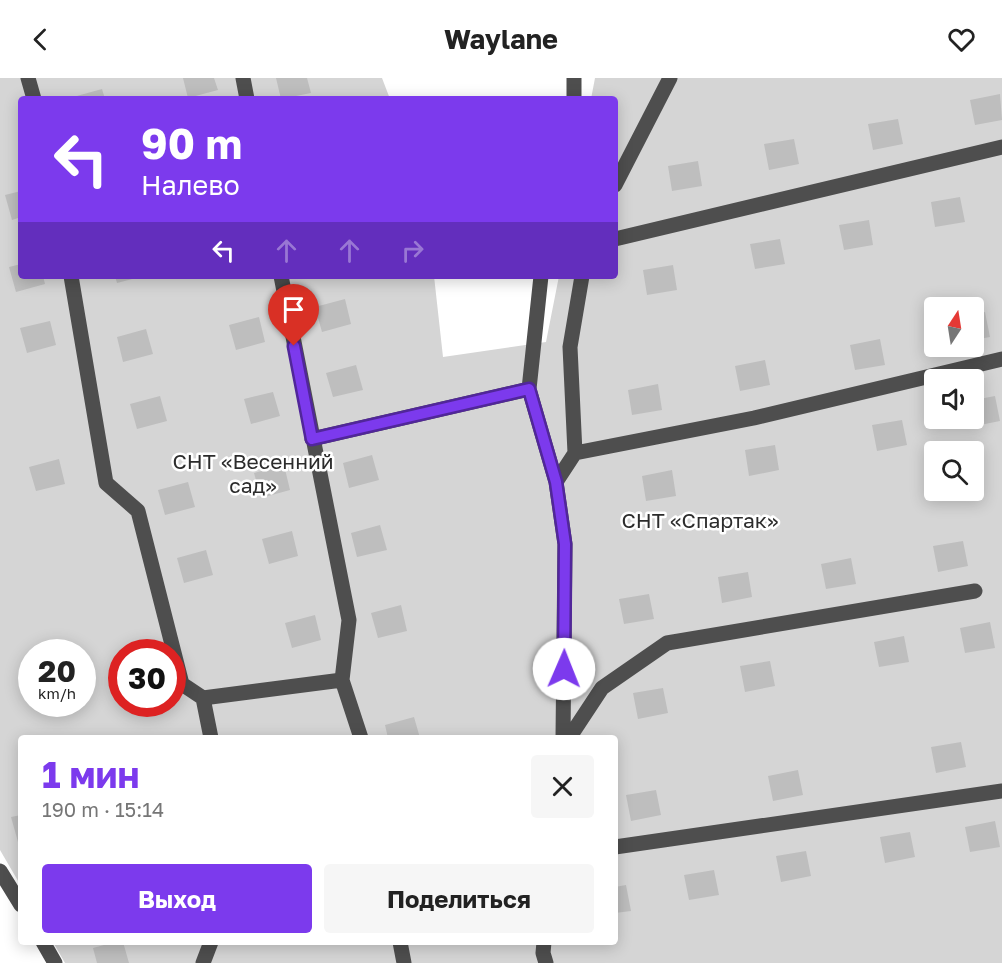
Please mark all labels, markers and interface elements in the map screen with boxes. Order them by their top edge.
icon: back [24,23,57,56]
text: Waylane [444,23,558,55]
icon: heart [945,23,978,56]
text: 90 m [141,118,242,168]
icon: left [42,120,120,198]
text: Налево [141,169,240,201]
icon: left [207,234,240,267]
icon: ahead [270,234,303,267]
icon: ahead [333,234,366,267]
icon: right [396,234,429,267]
pin [268,284,319,346]
icon: arrive [277,293,310,326]
north arrow [924,297,984,357]
map controls [924,297,984,501]
button: sound [924,369,984,429]
button: search [924,441,984,501]
park label: СНТ «Весенний сад» [172,448,334,498]
park label: СНТ «Спартак» [622,507,778,533]
position arrow [532,637,596,701]
speed limit sign: 30 [108,639,186,717]
text: 20 [38,653,76,689]
text: km/h [38,684,76,702]
text: 1 мин [42,753,139,796]
button: close [531,755,594,818]
text: 190 m · 15:14 [42,797,164,821]
button: Выход [42,864,312,933]
button: Поделиться [324,864,594,933]

